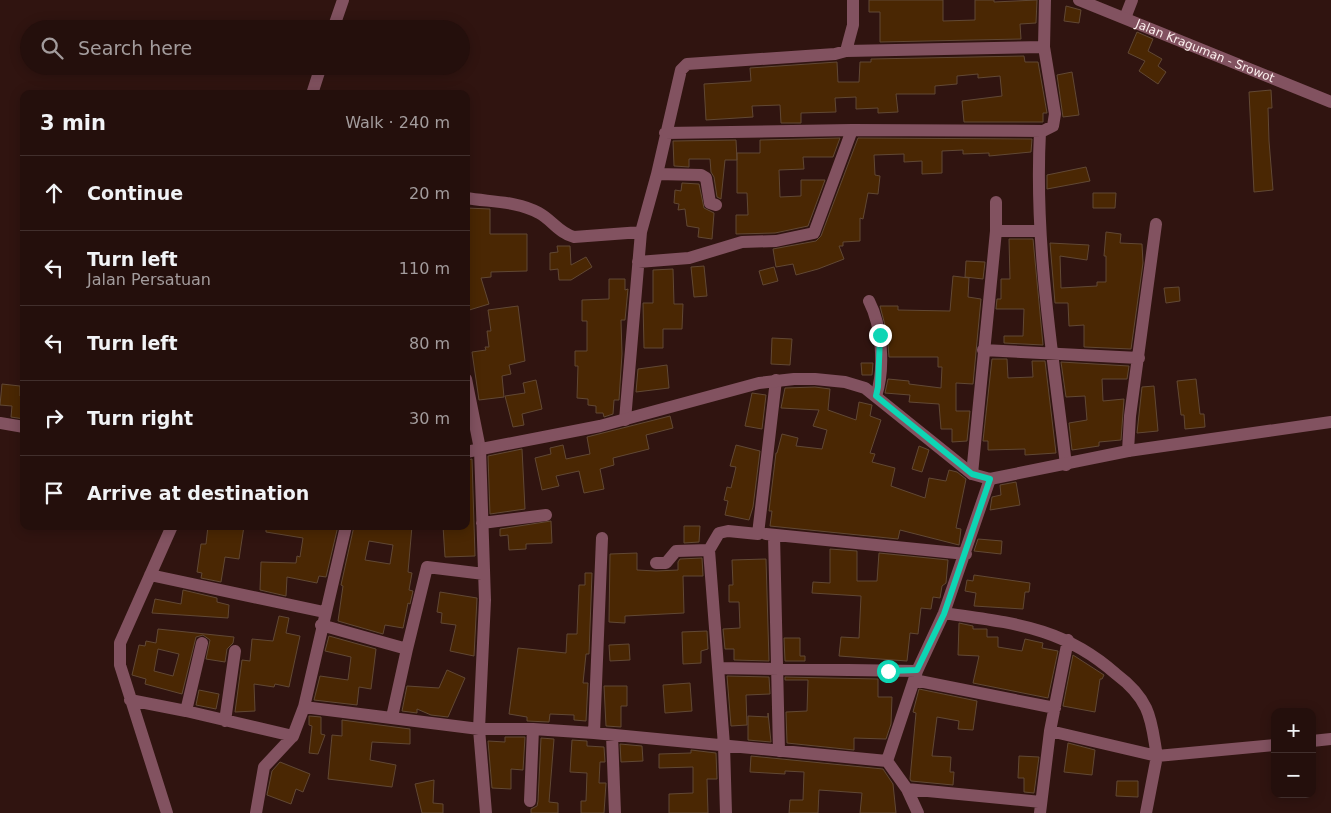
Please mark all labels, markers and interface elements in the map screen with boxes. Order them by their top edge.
street label: Jalan Kraguman - Srowot [1133,16,1277,86]
search box [20,20,470,75]
icon: search [38,34,66,62]
text: Search here [78,37,192,59]
text: 3 min [40,111,106,135]
text: Walk · 240 m [345,113,450,132]
icon: ahead [40,179,68,207]
text: Continue [87,182,183,204]
text: 20 m [409,184,450,203]
text: Turn left [87,248,178,270]
icon: left [40,254,68,282]
text: 110 m [399,259,450,278]
text: Jalan Persatuan [87,270,211,289]
route end [869,324,892,347]
icon: left [40,329,68,357]
text: Turn left [87,332,178,354]
text: 80 m [409,334,450,353]
icon: right [40,404,68,432]
text: Turn right [87,407,193,429]
text: 30 m [409,409,450,428]
icon: arrive [40,479,68,507]
text: Arrive at destination [87,482,309,504]
route start [877,660,900,683]
map controls [1271,708,1316,798]
button: + [1271,708,1316,753]
button: − [1271,753,1316,798]

